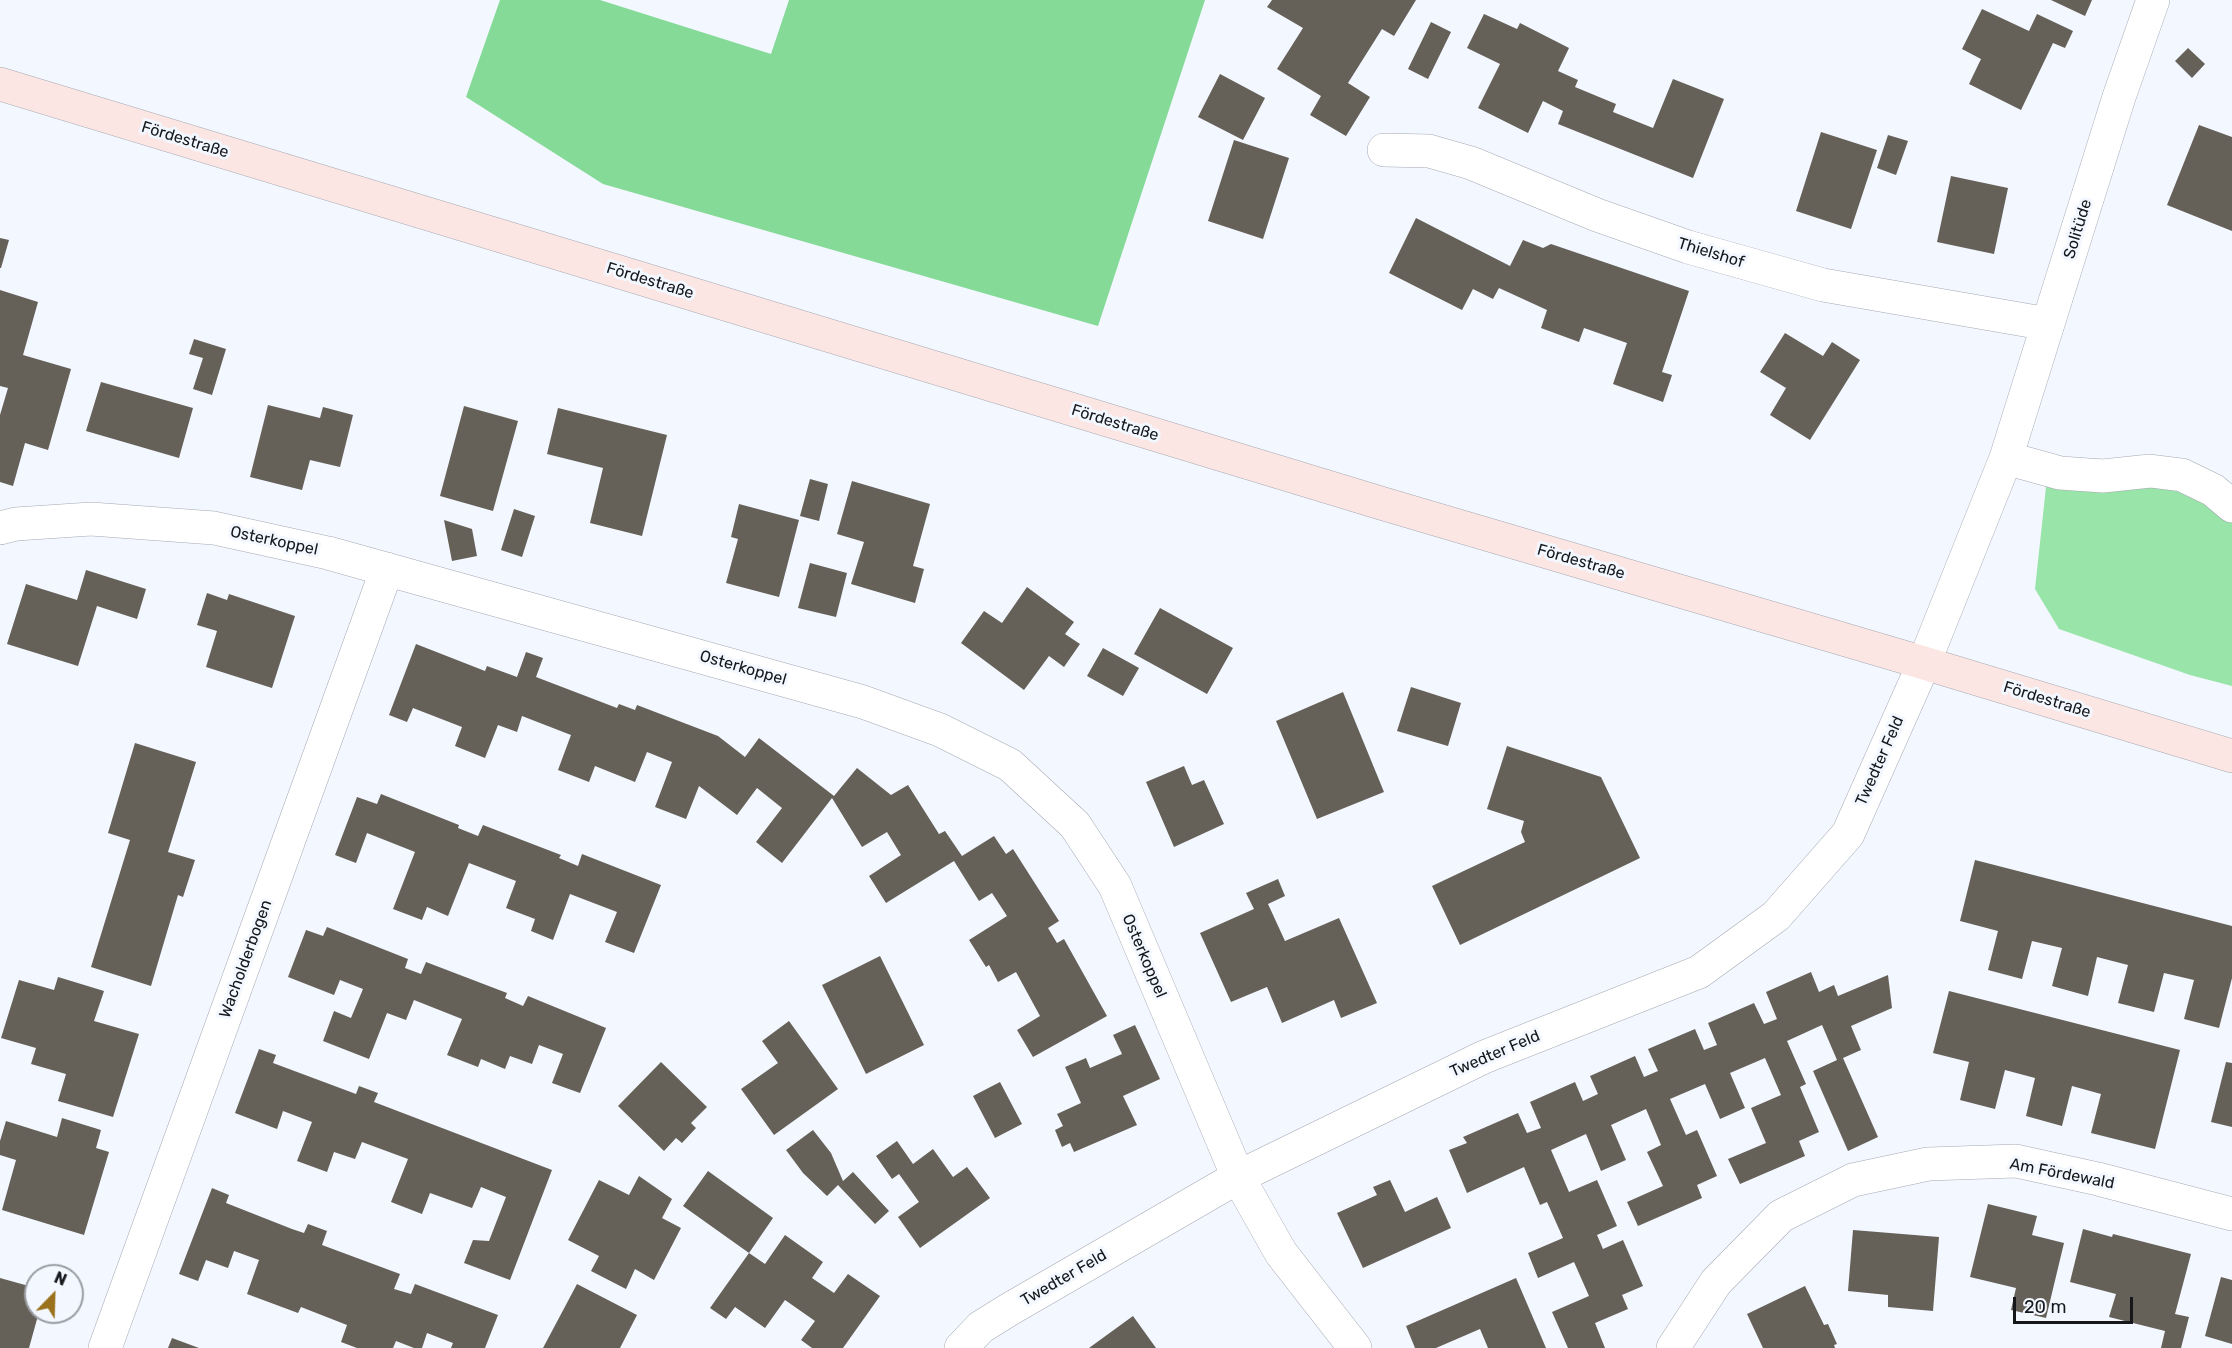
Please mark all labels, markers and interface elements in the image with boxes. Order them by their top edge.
street label: Fördestraße [139,118,231,162]
street label: Solitüde [2060,197,2096,261]
street label: Thielshof [1675,234,1747,272]
street label: Fördestraße [604,259,696,303]
street label: Fördestraße [1069,401,1161,445]
street label: Osterkoppel [228,522,320,560]
street label: Fördestraße [1535,540,1627,584]
street label: Osterkoppel [697,646,789,690]
street label: Fördestraße [2001,678,2093,722]
street label: Twedter Feld [1852,713,1908,809]
street label: Wacholderbogen [216,897,276,1021]
street label: Osterkoppel [1118,911,1170,1001]
street label: Twedter Feld [1447,1026,1543,1082]
street label: Am Fördewald [2008,1154,2116,1194]
street label: Twedter Feld [1018,1246,1110,1310]
north arrow [24,1264,84,1324]
text: N [51,1268,69,1290]
scale bar [2016,1285,2136,1323]
text: 20 m [2024,1296,2066,1318]

